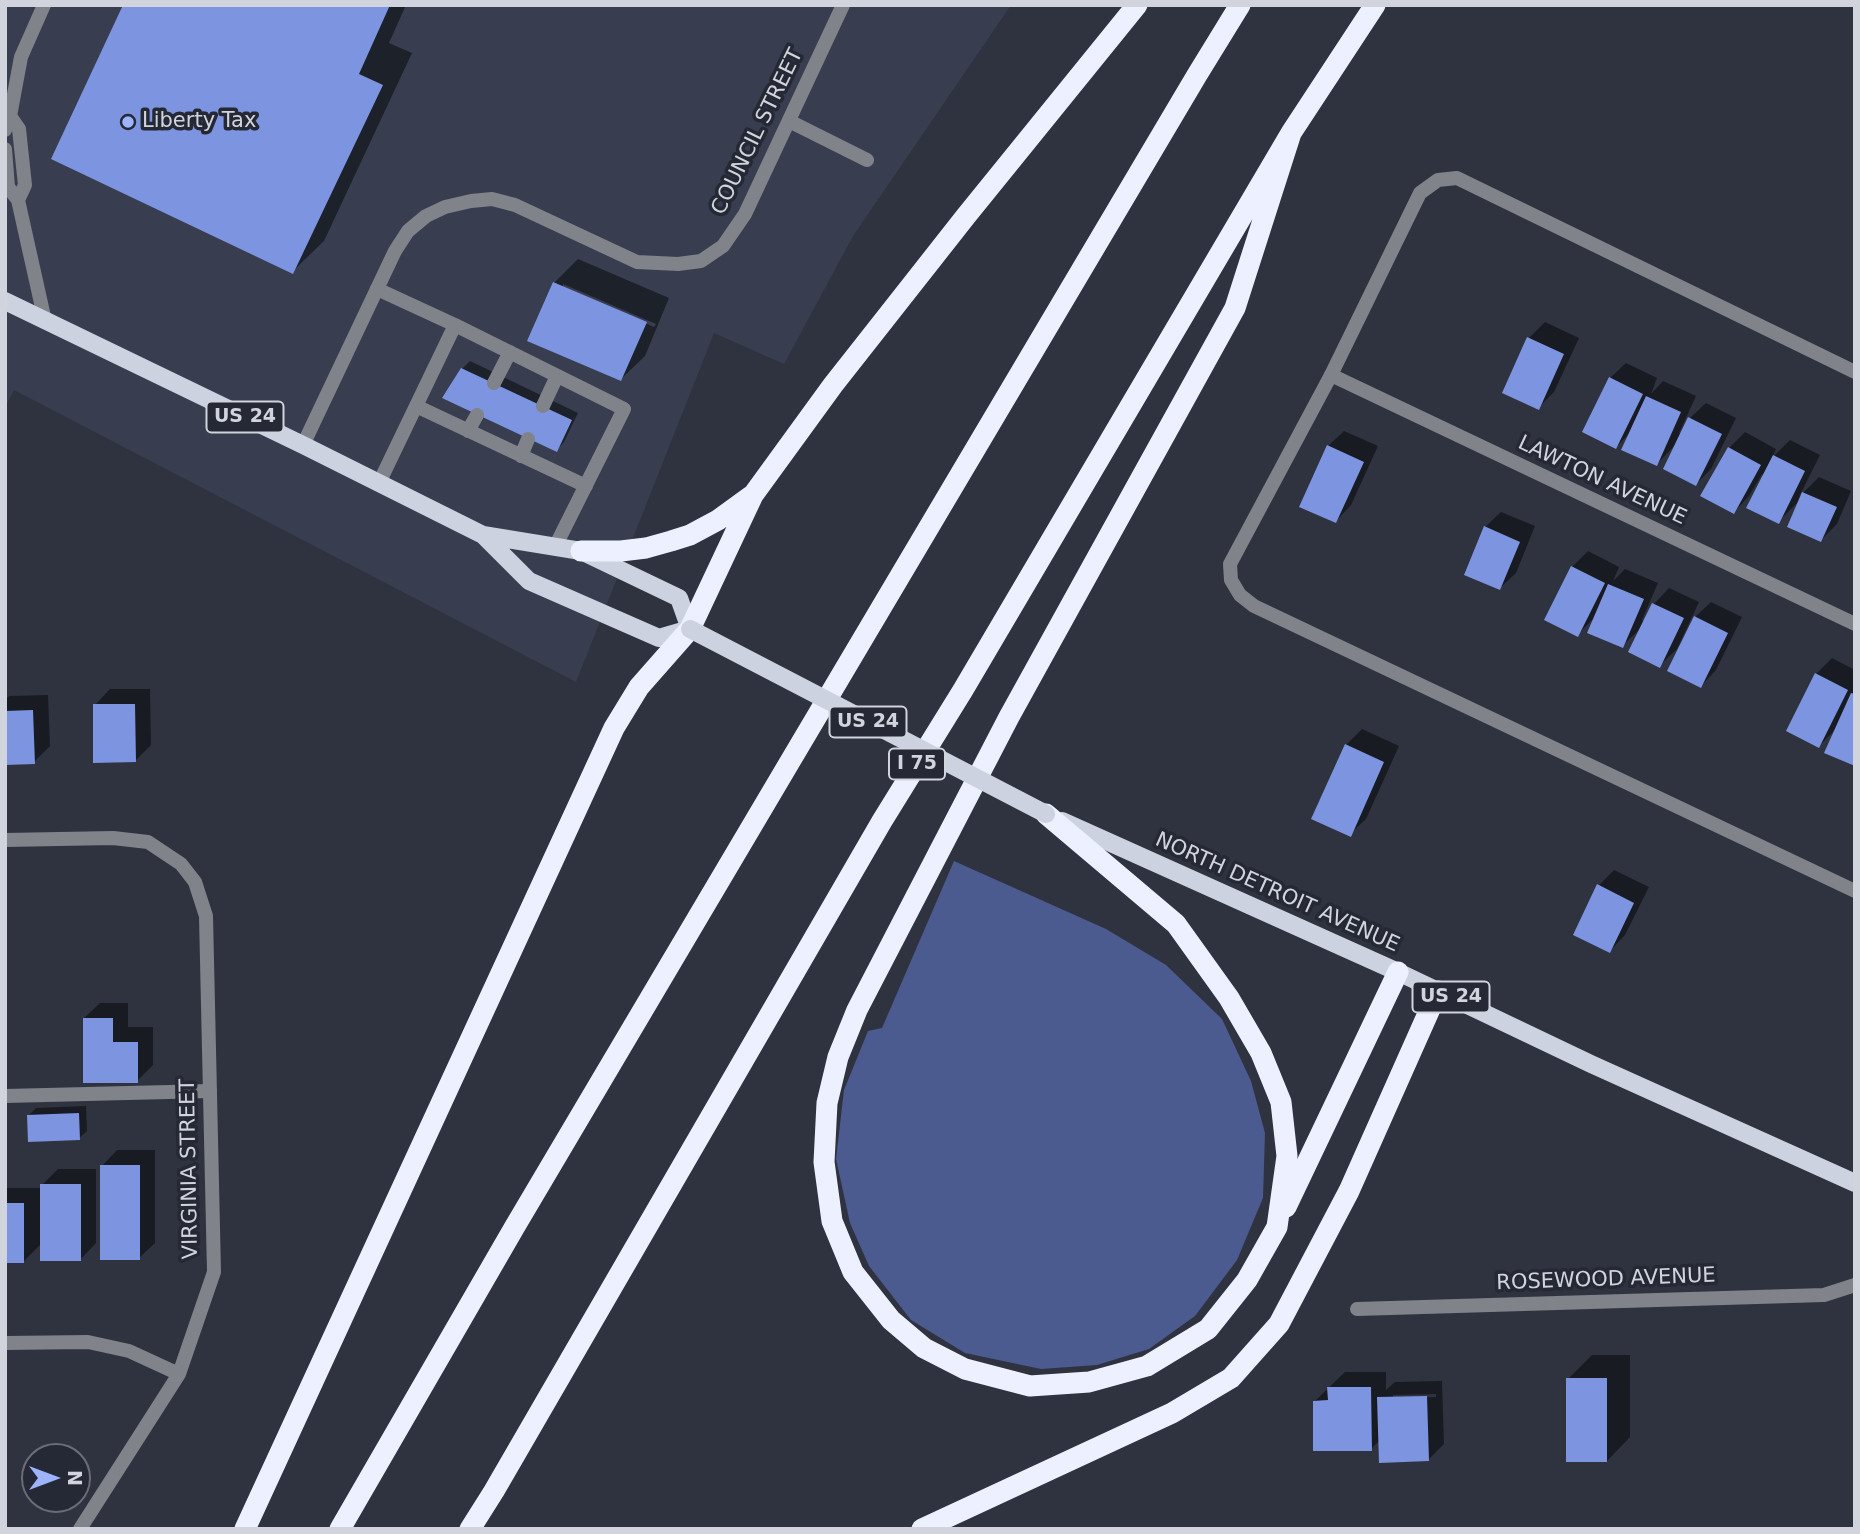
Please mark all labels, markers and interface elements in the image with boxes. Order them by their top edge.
street label: COUNCIL STREET [707,45,809,219]
place label: Liberty Tax [142,109,256,135]
marker: Liberty Tax [120,114,136,130]
road number: US 24 [206,402,284,432]
street label: LAWTON AVENUE [1514,431,1690,531]
road number: US 24 [830,706,906,737]
road number: I 75 [889,748,945,779]
street label: NORTH DETROIT AVENUE [1151,828,1403,958]
road number: US 24 [1412,981,1490,1012]
street label: VIRGINIA STREET [176,1078,204,1260]
street label: ROSEWOOD AVENUE [1496,1264,1716,1296]
north arrow [21,1443,91,1513]
text: N [64,1470,86,1486]

